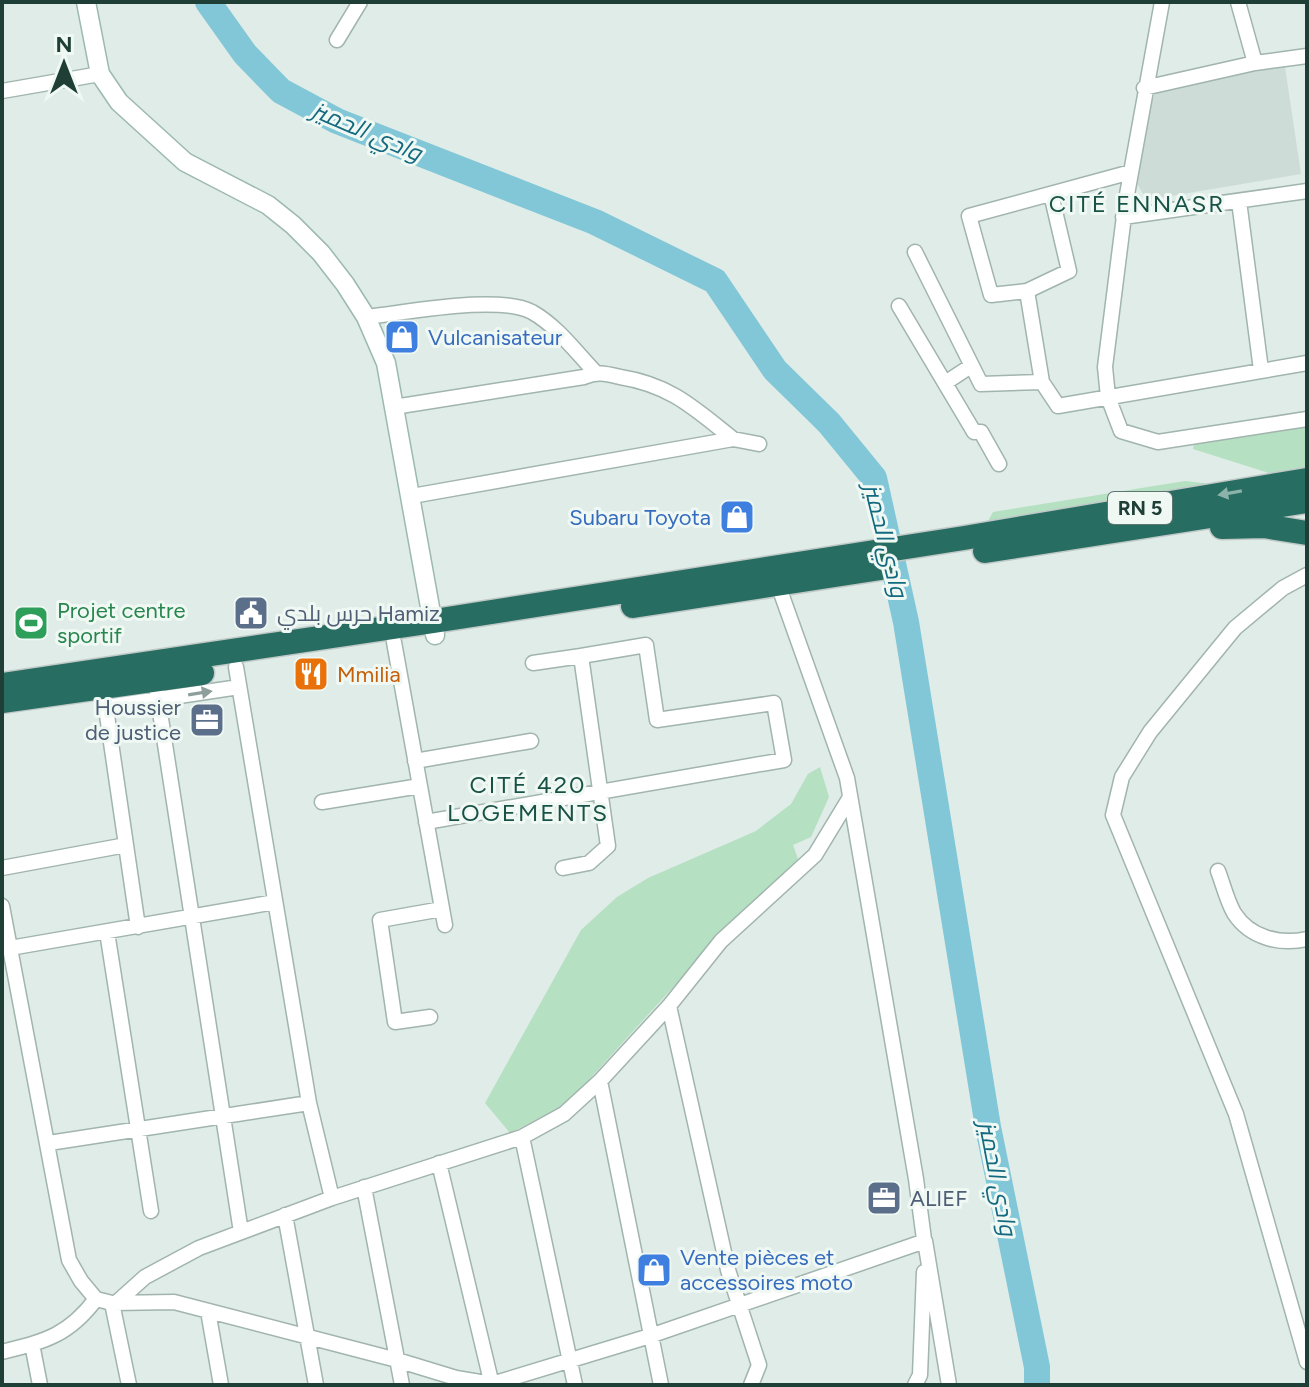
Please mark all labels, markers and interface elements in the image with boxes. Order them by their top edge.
north arrow [24,24,104,104]
text: N [55,31,73,58]
water label: وادي الحميز [303,94,428,172]
district label: CITÉ ENNASR [1049,189,1225,218]
shop icon: Vulcanisateur [383,318,421,356]
place label: Vulcanisateur [428,324,563,351]
water label: وادي الحميز [852,477,915,603]
one-way arrow [1217,488,1242,500]
road number: RN 5 [1108,492,1172,524]
shop icon: Subaru Toyota [718,498,756,536]
place label: Subaru Toyota [569,504,711,531]
public building icon: حرس بلدي Hamiz [232,594,270,632]
place label: Projet centre sportif [57,597,185,649]
place label: حرس بلدي Hamiz [277,600,440,630]
sports icon: Projet centre sportif [12,604,50,642]
restaurant icon: Mmilia [292,655,330,693]
place label: Mmilia [337,661,401,688]
one-way arrow [188,686,213,699]
place label: Houssier de justice [85,694,182,746]
office icon: Houssier de justice [188,701,226,739]
district label: CITÉ 420 LOGEMENTS [447,770,609,827]
water label: وادي الحميز [967,1115,1024,1241]
office icon: ALIEF [865,1179,903,1217]
place label: ALIEF [910,1185,967,1212]
place label: Vente pièces et accessoires moto [680,1244,853,1296]
shop icon: Vente pièces et accessoires moto [635,1251,673,1289]

